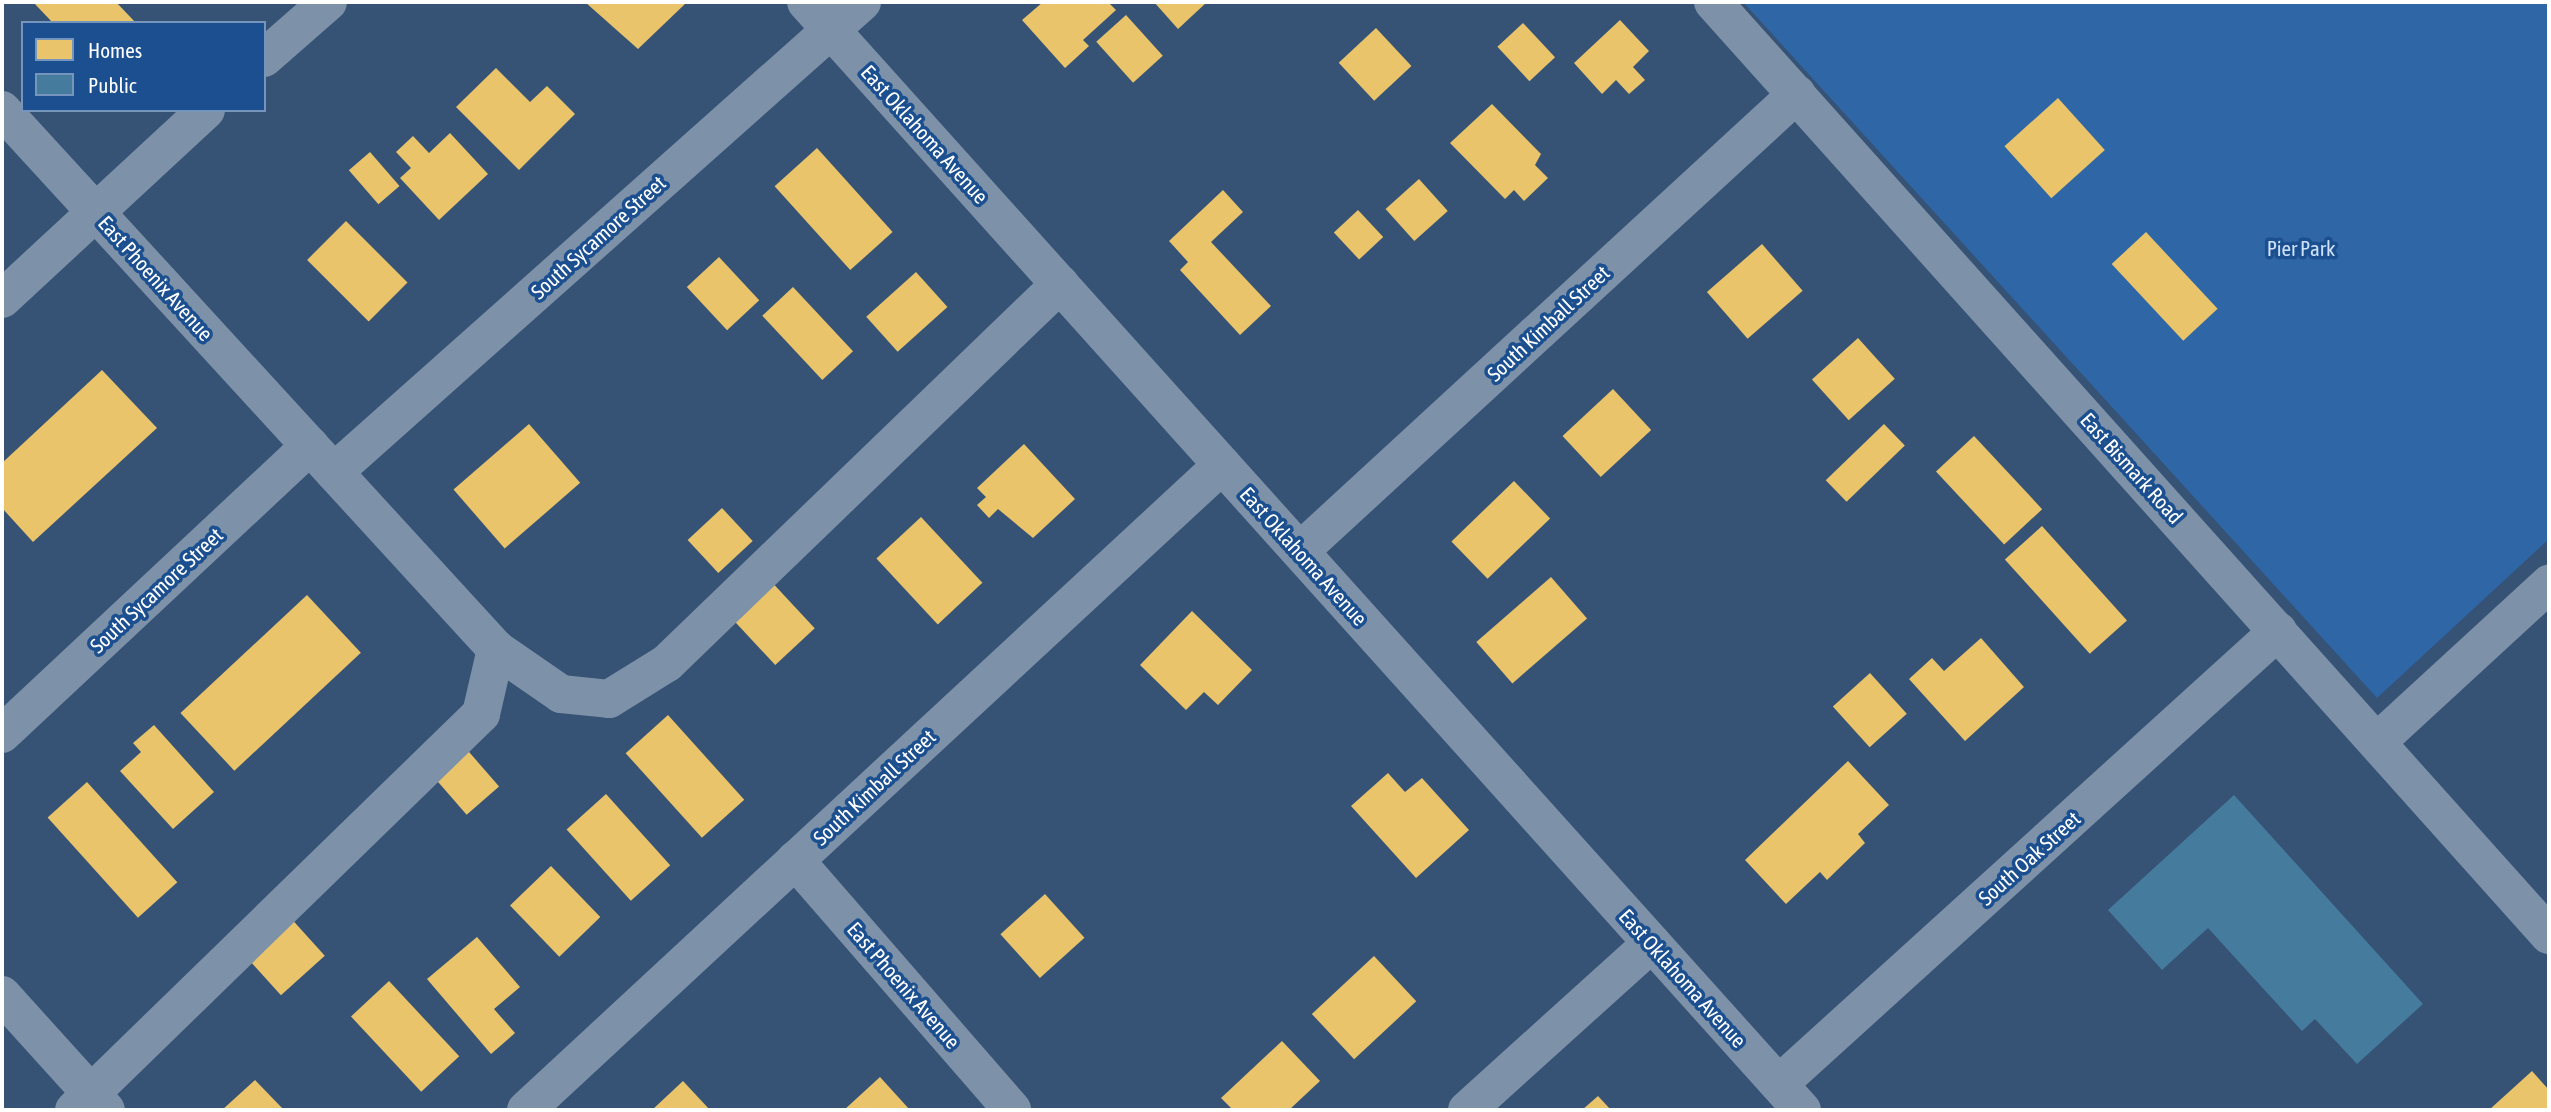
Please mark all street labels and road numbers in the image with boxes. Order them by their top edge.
street label: East Oklahoma Avenue [856,59,994,209]
street label: South Sycamore Street [526,170,670,304]
street label: East Phoenix Avenue [93,210,219,346]
street label: South Kimball Street [1482,260,1614,386]
street label: East Bismark Road [2076,407,2188,529]
street label: East Oklahoma Avenue [1235,481,1373,631]
street label: South Sycamore Street [84,522,228,658]
street label: South Kimball Street [808,724,940,850]
street label: South Oak Street [1973,806,2085,910]
street label: East Oklahoma Avenue [1614,903,1752,1053]
street label: East Phoenix Avenue [842,917,966,1053]

